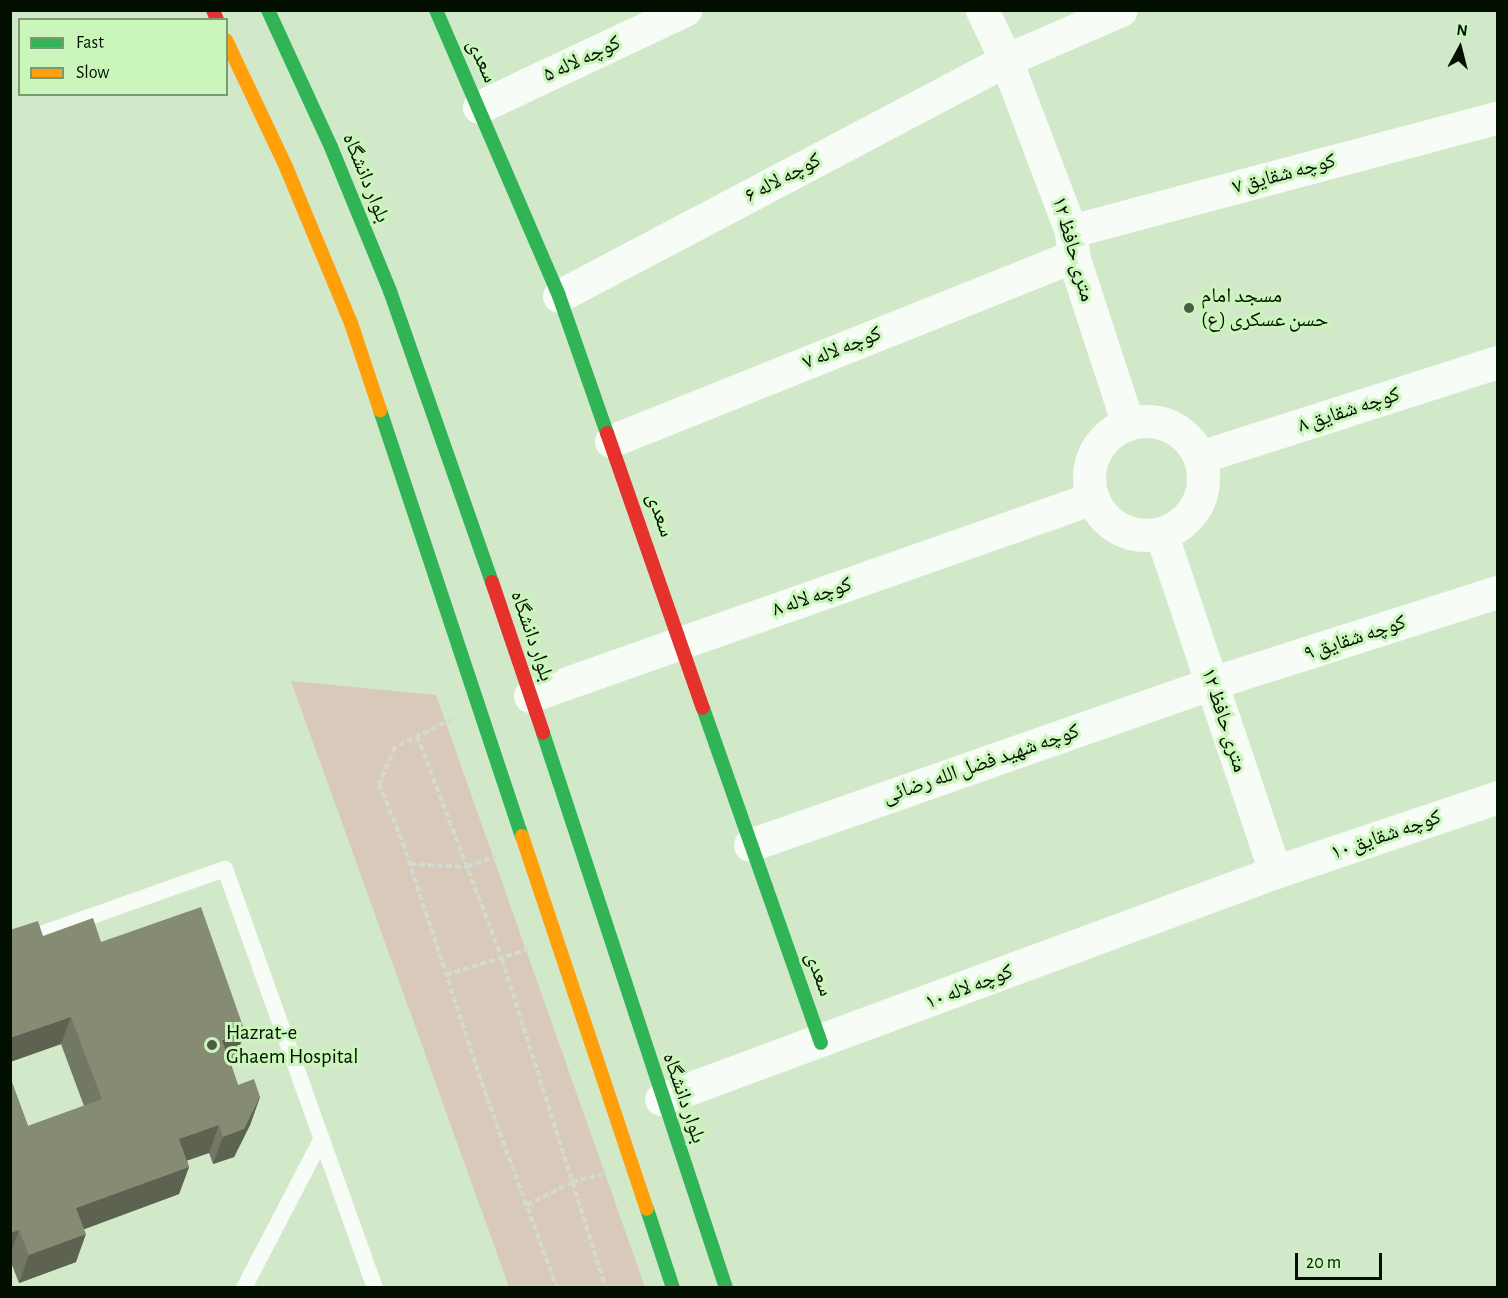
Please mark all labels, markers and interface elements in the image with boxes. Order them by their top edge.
legend [18,18,228,96]
north arrow [1430,18,1490,78]
text: N [1456,22,1469,39]
street label: کوچه لاله ۵ [539,30,625,88]
text: Fast [76,34,104,52]
street label: سعدی [461,35,503,87]
text: Slow [76,64,109,82]
street label: بلوار دانشگاه [337,130,395,226]
street label: کوچه لاله ۶ [741,147,825,209]
street label: کوچه شقایق ۷ [1230,148,1338,200]
street label: ۱۲ متری حافظ [1046,194,1100,304]
place label: مسجد امام حسن عسکری (ع) [1201,283,1328,333]
marker: مسجد امام حسن عسکری (ع) [1182,301,1196,315]
street label: کوچه لاله ۷ [799,321,885,375]
street label: کوچه شقایق ۸ [1295,382,1403,438]
street label: سعدی [641,489,679,541]
street label: کوچه لاله ۸ [769,572,855,622]
street label: بلوار دانشگاه [505,587,559,685]
street label: کوچه شقایق ۹ [1301,610,1409,666]
street label: ۱۲ متری حافظ [1195,665,1253,775]
street label: کوچه شهید فضل الله رضائی [879,718,1083,810]
street label: کوچه شقایق ۱۰ [1327,804,1445,866]
street label: سعدی [799,948,839,1000]
street label: کوچه لاله ۱۰ [922,959,1016,1015]
place label: Hazrat-e Ghaem Hospital [226,1020,358,1070]
marker: Hazrat-e Ghaem Hospital [203,1036,221,1054]
street label: بلوار دانشگاه [657,1049,711,1147]
scale bar [1298,1241,1385,1279]
text: 20 m [1306,1254,1341,1272]

